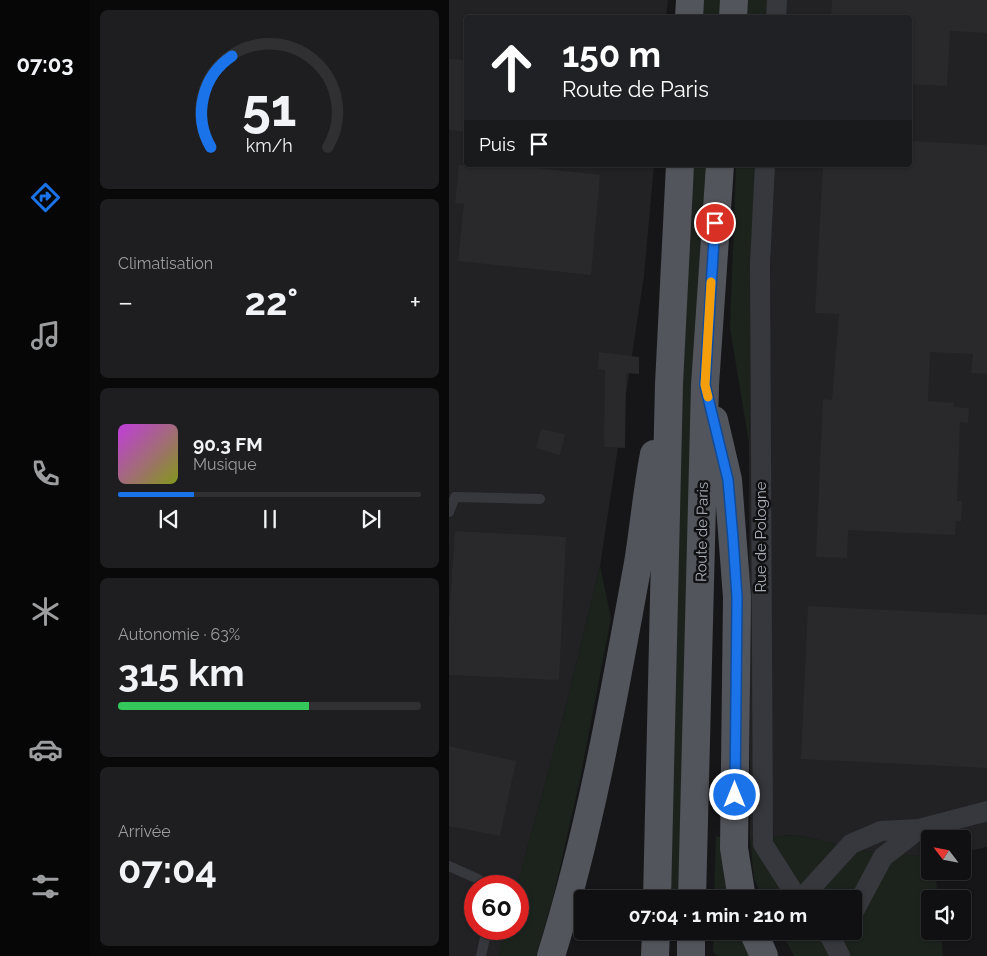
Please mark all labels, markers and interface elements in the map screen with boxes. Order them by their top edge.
text: 150 m [562,34,661,75]
icon: ahead [479,35,544,100]
text: 07:03 [16,51,74,77]
text: Route de Paris [562,76,709,102]
text: 51 [242,77,297,138]
icon: arrive [525,130,553,158]
text: Puis [479,133,515,155]
text: km/h [246,135,293,156]
icon: directions [28,180,63,215]
pin [694,202,736,244]
icon: arrive [701,209,729,237]
text: Climatisation [118,254,213,273]
text: 22° [245,279,298,324]
text: − [118,286,133,319]
text: + [409,286,421,319]
icon: music [28,318,63,353]
text: 90.3 FM [193,433,263,455]
text: Musique [193,455,257,474]
icon: phone [28,456,63,491]
street label: Rue de Pologne [752,481,770,593]
street label: Route de Paris [692,482,712,582]
icon: previous [155,505,183,533]
icon: pause [256,505,284,533]
icon: next [357,505,385,533]
icon: climate [28,594,63,629]
text: Autonomie · 63% [118,625,240,644]
text: 315 km [118,650,245,695]
icon: car [28,732,63,767]
position arrow [708,768,760,820]
text: Arrivée [118,822,171,841]
north arrow [921,830,971,880]
map controls [921,830,971,940]
text: 07:04 [118,847,217,892]
icon: filters [28,869,63,904]
speed limit sign: 60 [464,875,529,940]
button: sound [921,890,971,940]
text: 07:04 · 1 min · 210 m [629,904,807,926]

